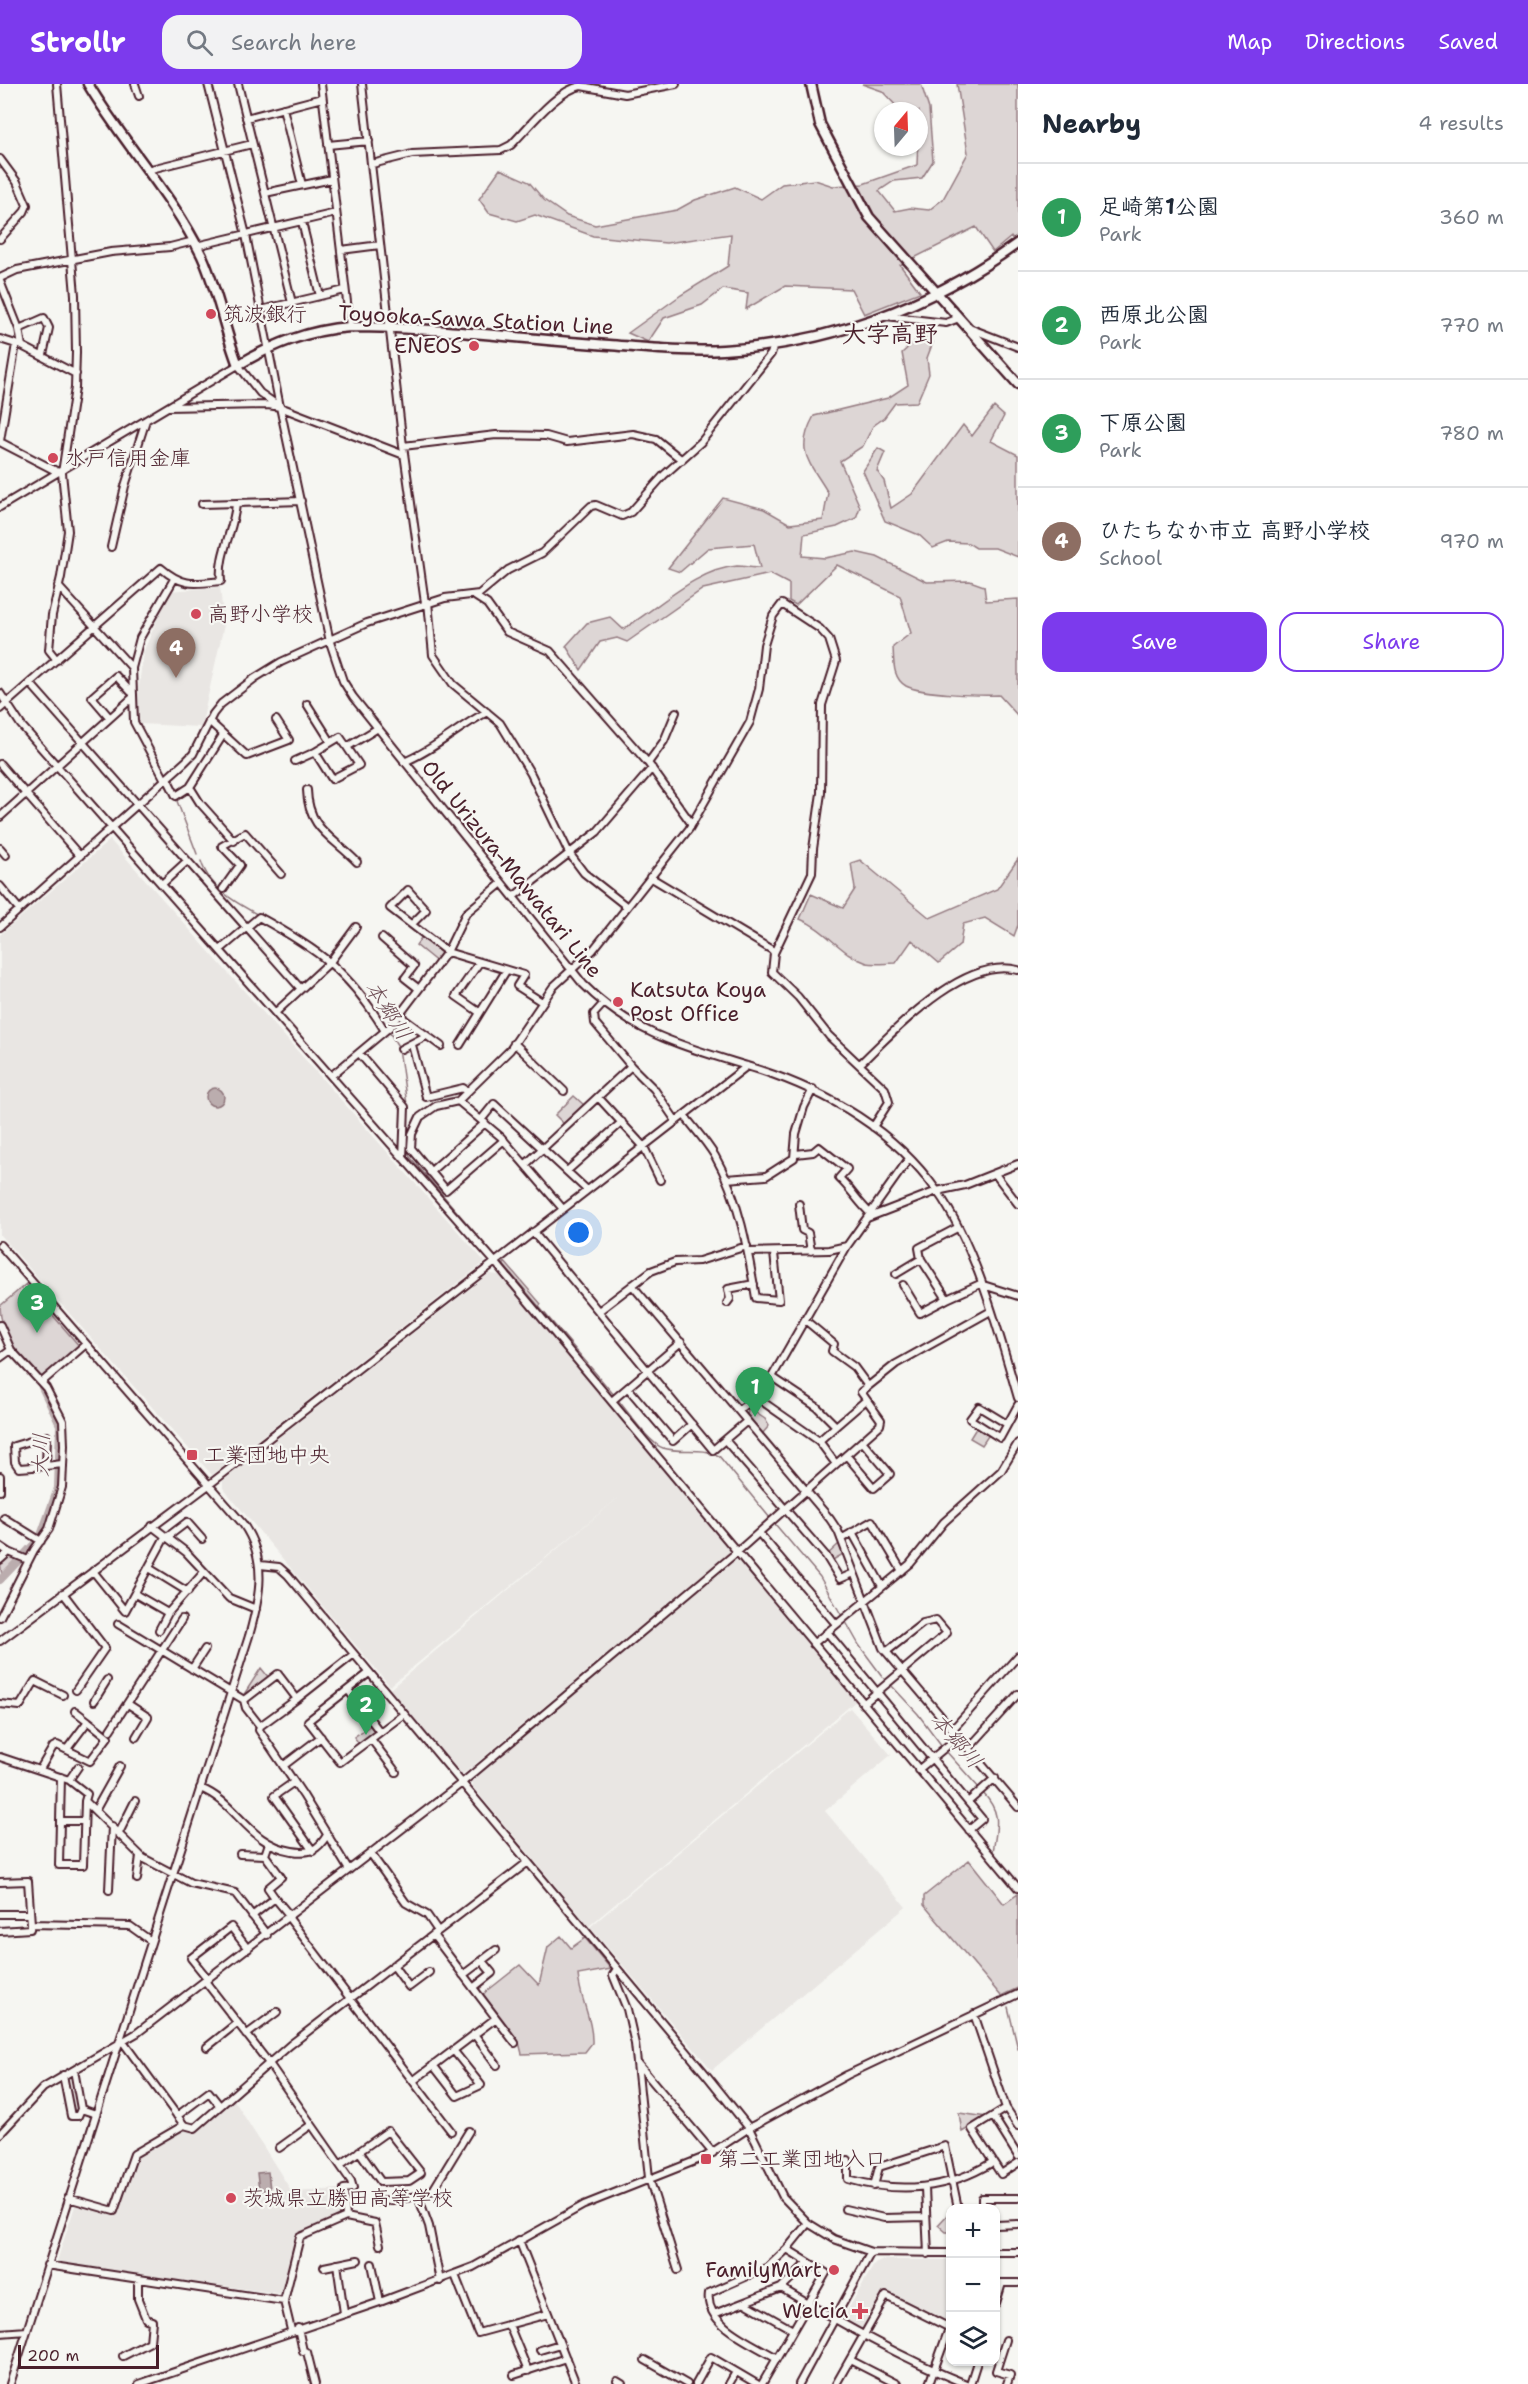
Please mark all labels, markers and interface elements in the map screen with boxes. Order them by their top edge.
search box [162,15,582,69]
text: Strollr [30,23,126,61]
icon: search [183,26,216,59]
text: Search here [231,28,357,57]
text: Map [1227,28,1272,56]
text: Directions [1305,28,1405,56]
text: Saved [1438,28,1498,56]
north arrow [874,102,928,156]
text: Nearby [1042,106,1141,141]
text: 4 results [1418,110,1504,136]
text: 足崎第1公園 [1099,192,1219,221]
text: 1 [1057,204,1066,230]
text: 360 m [1439,204,1504,230]
text: Park [1099,221,1142,247]
street label: Toyooka-Sawa Station Line [338,299,614,341]
place label: 筑波銀行 [223,300,307,328]
text: 西原北公園 [1099,300,1209,329]
marker: 筑波銀行 [204,307,218,321]
text: 2 [1055,312,1069,338]
text: 770 m [1440,312,1504,338]
district label: 大字高野 [842,318,938,350]
text: Park [1099,329,1142,355]
place label: ENEOS [394,332,462,360]
marker: ENEOS [467,339,481,353]
text: 下原公園 [1099,408,1187,437]
text: 3 [1055,420,1069,446]
text: 780 m [1439,420,1504,446]
text: Park [1099,437,1142,463]
place label: 水戸信用金庫 [65,444,191,472]
marker: 水戸信用金庫 [46,451,60,465]
text: ひたちなか市立 高野小学校 [1099,516,1370,545]
text: 4 [1055,528,1069,554]
text: 970 m [1440,528,1504,554]
text: School [1099,545,1162,571]
place label: 高野小学校 [208,600,313,628]
marker: 高野小学校 [189,607,203,621]
button: Save [1042,612,1267,672]
button: Share [1279,612,1504,672]
pin: 4 [156,628,195,678]
street label: Old Urizura-Mawatari Line [415,754,609,984]
water label: 本郷川 [358,975,419,1046]
place label: Katsuta Koya Post Office [630,976,766,1028]
marker: Katsuta Koya Post Office [611,995,625,1009]
your location [564,1218,593,1247]
pin: 3 [18,1284,57,1333]
pin: 1 [736,1368,774,1417]
water label: 大川 [25,1433,56,1478]
place label: 工業団地中央 [204,1441,330,1469]
marker: 工業団地中央 [185,1448,199,1462]
pin: 2 [346,1686,386,1735]
water label: 本郷川 [924,1706,989,1775]
place label: 第二工業団地入口 [718,2145,886,2173]
marker: 第二工業団地入口 [699,2152,713,2166]
place label: 茨城県立勝田高等学校 [243,2184,453,2212]
marker: 茨城県立勝田高等学校 [224,2191,238,2205]
map controls [946,2204,1000,2366]
button: + [946,2204,1000,2258]
place label: FamilyMart [705,2256,822,2284]
button: − [946,2258,1000,2312]
marker: FamilyMart [827,2263,841,2277]
place label: Welcia [782,2297,848,2325]
marker: Welcia [853,2304,867,2318]
button: layers [946,2312,1000,2366]
scale bar [18,2342,159,2370]
text: 200 m [27,2345,79,2366]

